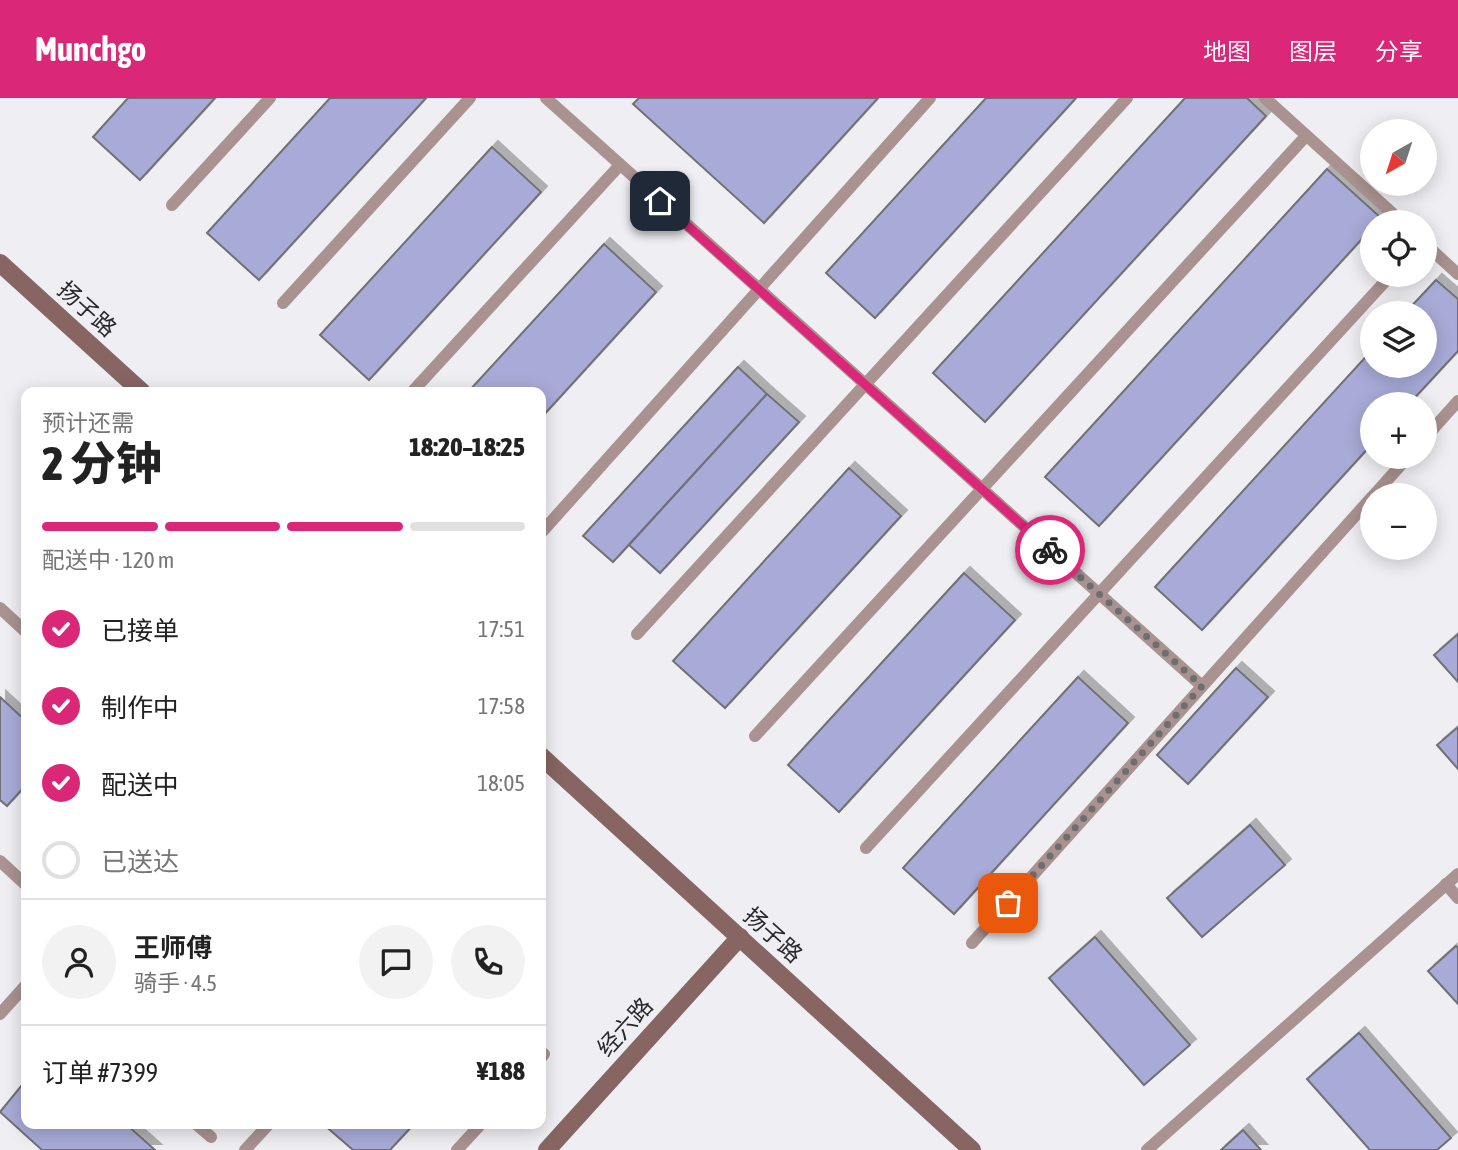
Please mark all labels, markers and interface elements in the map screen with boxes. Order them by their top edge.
text: Munchgo [35,30,146,68]
text: 地图 [1203,38,1251,65]
text: 图层 [1289,38,1337,65]
text: 分享 [1375,38,1423,65]
north arrow [1360,119,1437,196]
map controls [1360,119,1437,560]
pin [630,171,690,231]
icon: home [641,182,679,220]
button: locate [1360,210,1437,287]
street label: 扬子路 [53,276,121,342]
button: layers [1360,301,1437,378]
button: + [1360,392,1437,469]
text: 预计还需 [42,410,134,436]
text: 18:20–18:25 [409,432,525,462]
text: 2 分钟 [42,437,162,490]
button: − [1360,483,1437,560]
courier [1015,515,1085,585]
icon: bike [1031,531,1069,569]
text: 配送中 · 120 m [42,547,174,573]
icon: check [42,610,80,648]
text: 已接单 [101,616,179,646]
text: 17:51 [478,616,525,642]
icon: check [42,687,80,725]
text: 制作中 [101,693,179,723]
text: 17:58 [478,693,525,719]
icon: check [42,764,80,802]
text: 配送中 [101,770,179,800]
text: 18:05 [477,770,525,796]
text: 已送达 [101,847,179,877]
pin [978,873,1038,933]
icon: bag [989,884,1027,922]
street label: 扬子路 [739,902,807,968]
button: person [42,925,116,999]
button: chat [359,925,433,999]
button: phone [451,925,525,999]
text: 王师傅 [134,933,212,963]
text: 骑手 · 4.5 [134,970,217,996]
street label: 经六路 [592,993,658,1061]
text: ¥188 [477,1056,525,1086]
text: 订单 #7399 [42,1058,158,1088]

